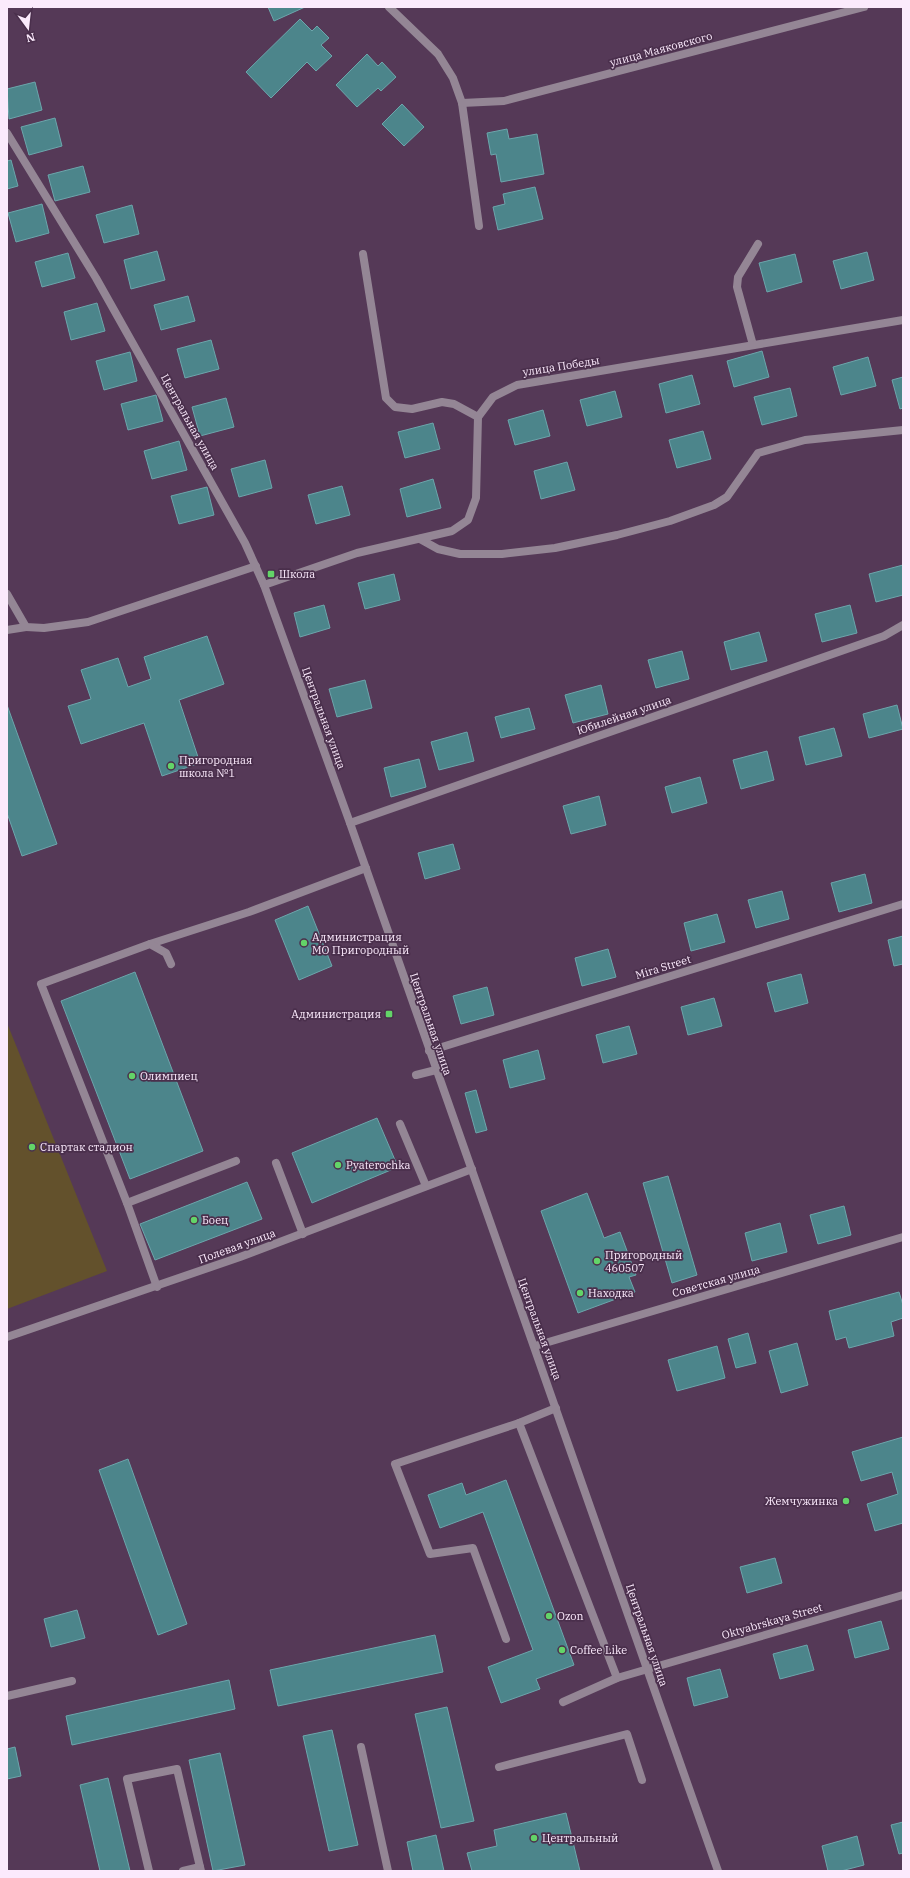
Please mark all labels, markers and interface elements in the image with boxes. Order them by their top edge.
north arrow [8,8,48,48]
street label: улица Маяковского [608,29,714,69]
text: N [24,30,37,46]
street label: улица Победы [522,353,601,379]
street label: Центральная улица [158,372,222,472]
place label: Школа [279,567,315,581]
marker: Школа [266,569,276,579]
street label: Центральная улица [299,665,349,771]
street label: Юбилейная улица [575,692,673,738]
place label: Пригородная школа №1 [179,753,252,780]
marker: Пригородная школа №1 [166,761,176,771]
place label: Администрация МО Пригородный [312,930,409,957]
marker: Администрация МО Пригородный [299,938,309,948]
street label: Mira Street [634,952,693,982]
street label: Центральная улица [407,971,455,1077]
place label: Администрация [291,1007,381,1021]
marker: Администрация [384,1009,394,1019]
place label: Олимпиец [140,1069,198,1083]
marker: Олимпиец [127,1071,137,1081]
place label: Спартак стадион [40,1140,133,1154]
marker: Спартак стадион [27,1142,37,1152]
place label: Pyaterochka [346,1158,411,1172]
marker: Pyaterochka [333,1160,343,1170]
place label: Боец [202,1213,228,1227]
marker: Боец [189,1215,199,1225]
street label: Полевая улица [197,1226,277,1266]
place label: Пригородный 460507 [605,1248,682,1275]
marker: Пригородный 460507 [592,1256,602,1266]
street label: Советская улица [670,1262,762,1300]
street label: Центральная улица [515,1276,565,1382]
place label: Находка [588,1286,634,1300]
marker: Находка [575,1288,585,1298]
place label: Жемчужинка [765,1494,838,1508]
marker: Жемчужинка [841,1496,851,1506]
street label: Центральная улица [623,1582,671,1688]
street label: Oktyabrskaya Street [720,1600,824,1642]
place label: Ozon [557,1609,584,1623]
marker: Ozon [544,1611,554,1621]
place label: Coffee Like [570,1643,627,1657]
marker: Coffee Like [557,1645,567,1655]
place label: Центральный [542,1831,618,1845]
marker: Центральный [529,1833,539,1843]

